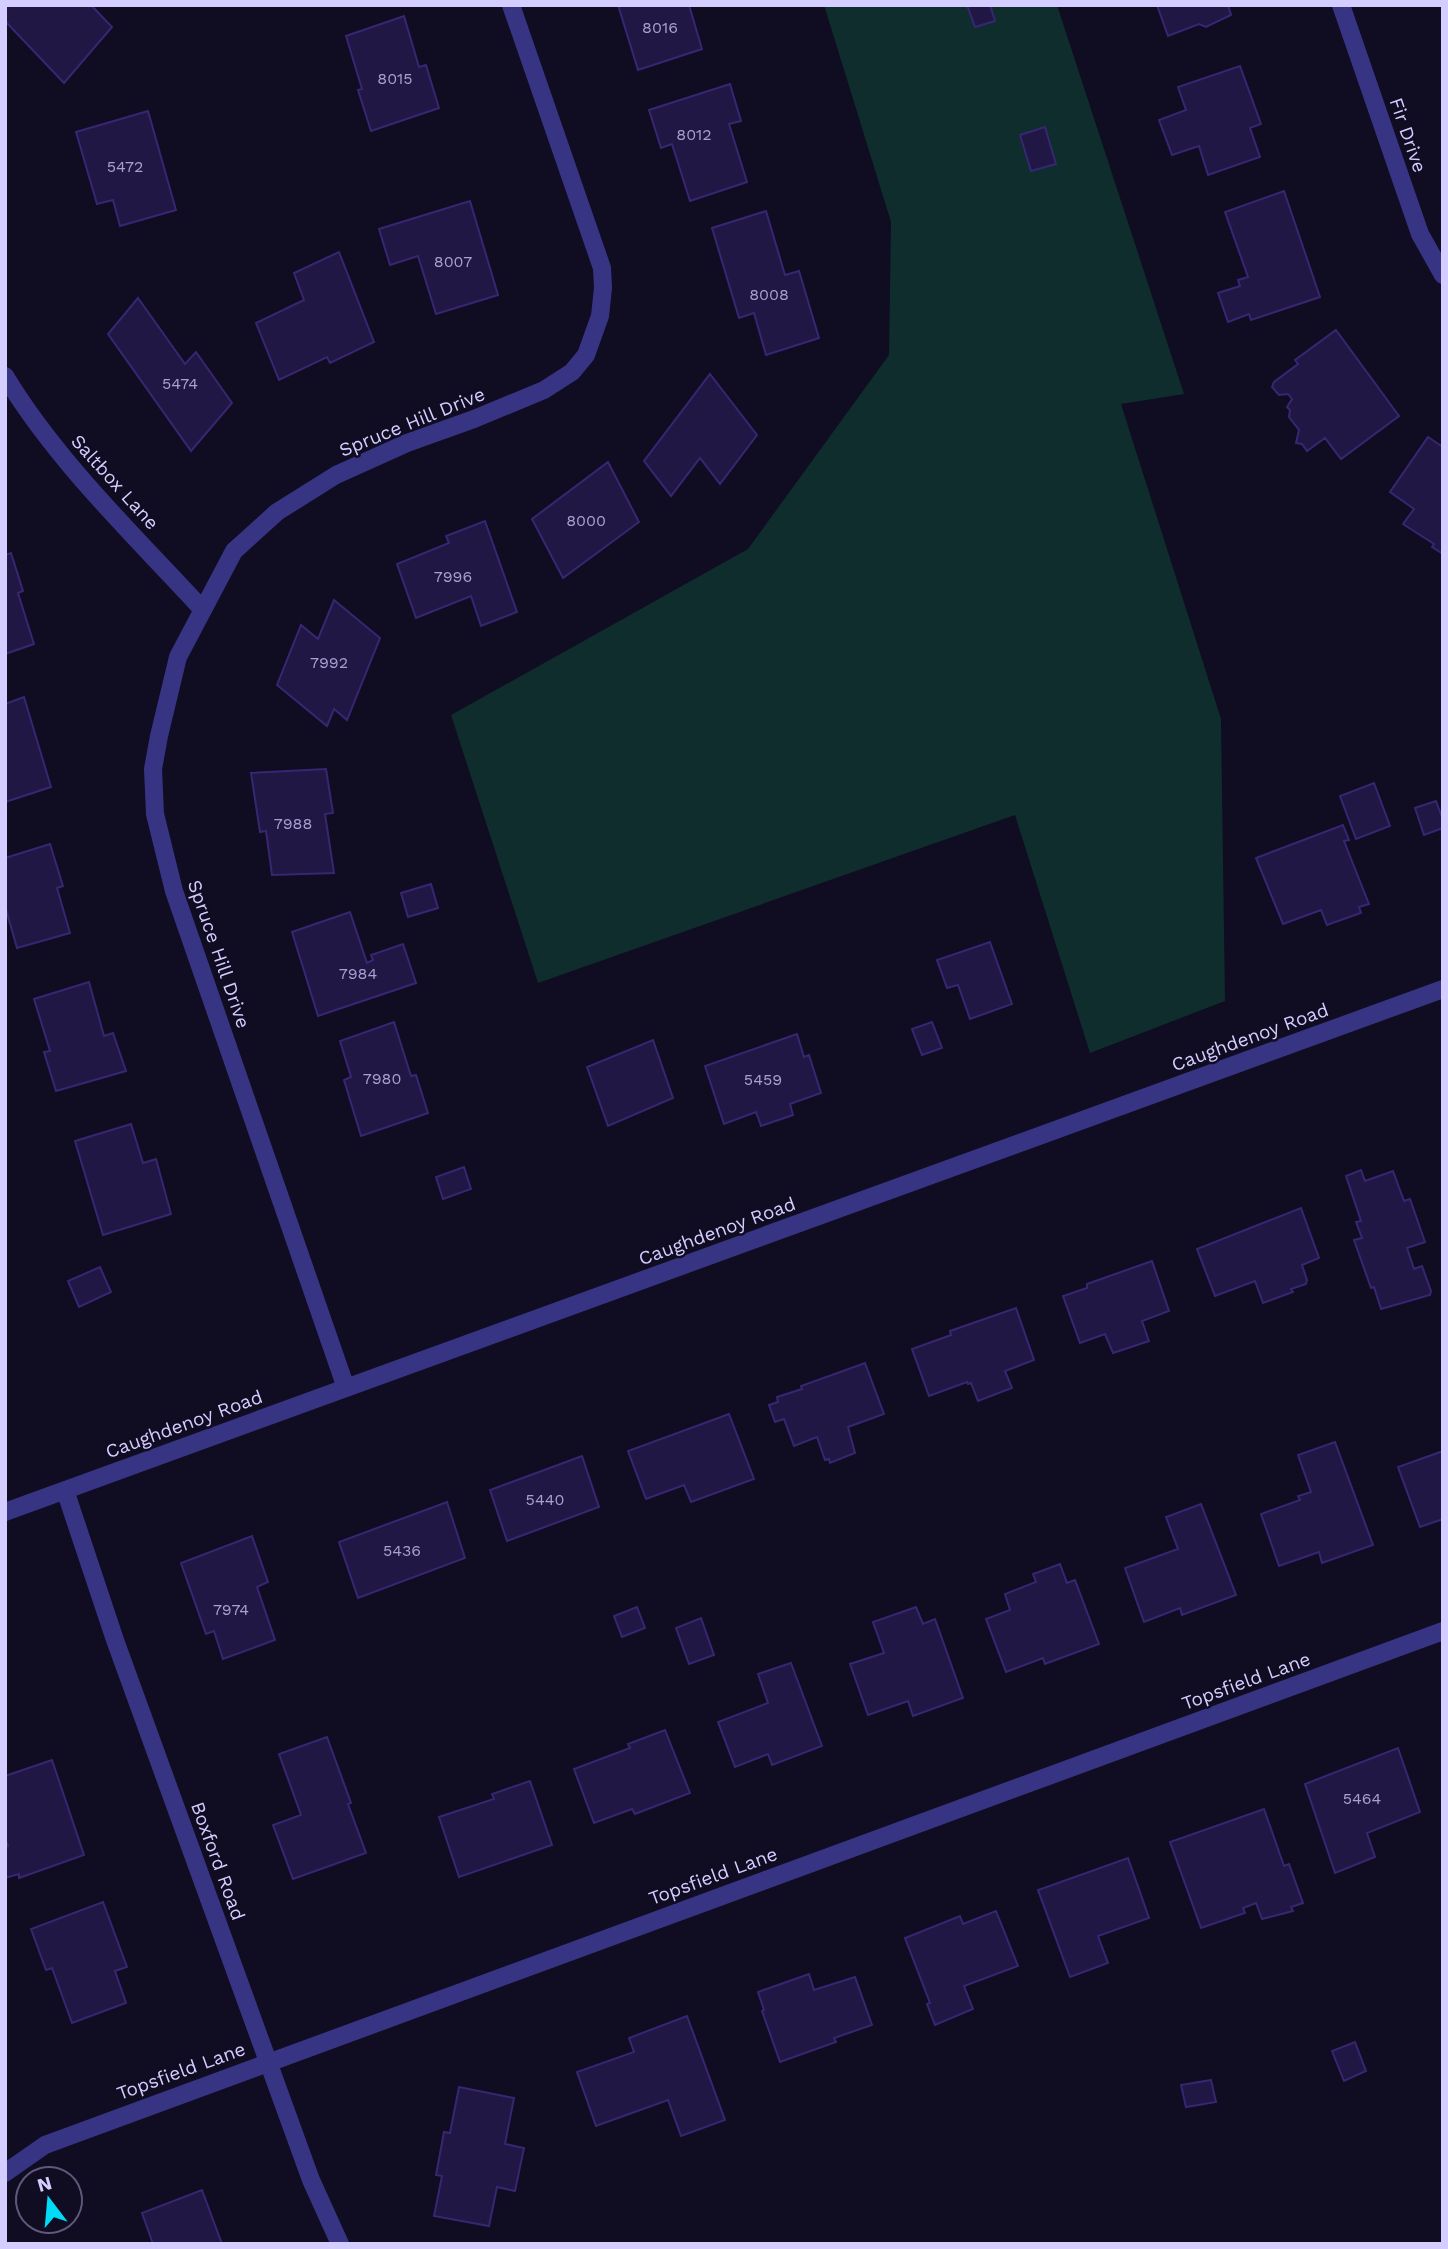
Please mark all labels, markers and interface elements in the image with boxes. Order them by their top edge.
house number: 8016 [642,18,678,37]
house number: 8015 [377,69,413,88]
street label: Fir Drive [1384,95,1432,175]
house number: 8012 [676,125,712,144]
house number: 5472 [107,157,143,176]
house number: 8007 [434,252,472,271]
house number: 8008 [749,285,789,304]
house number: 5474 [162,374,198,393]
street label: Spruce Hill Drive [336,382,488,462]
street label: Saltbox Lane [66,430,164,534]
house number: 8000 [566,511,606,530]
house number: 7996 [434,567,472,586]
house number: 7992 [310,653,348,672]
house number: 7988 [274,814,312,833]
street label: Spruce Hill Drive [183,877,255,1031]
house number: 7984 [339,964,377,983]
street label: Caughdenoy Road [1168,998,1332,1076]
house number: 7980 [363,1069,401,1088]
house number: 5459 [744,1070,782,1089]
street label: Caughdenoy Road [635,1192,799,1270]
street label: Caughdenoy Road [102,1385,266,1463]
house number: 5440 [526,1490,564,1509]
house number: 5436 [383,1541,421,1560]
house number: 7974 [213,1600,249,1619]
street label: Topsfield Lane [1179,1647,1313,1715]
house number: 5464 [1343,1789,1382,1808]
street label: Boxford Road [186,1799,250,1923]
street label: Topsfield Lane [646,1842,780,1910]
street label: Topsfield Lane [114,2037,248,2105]
north arrow [14,2165,84,2235]
text: N [35,2171,54,2197]

